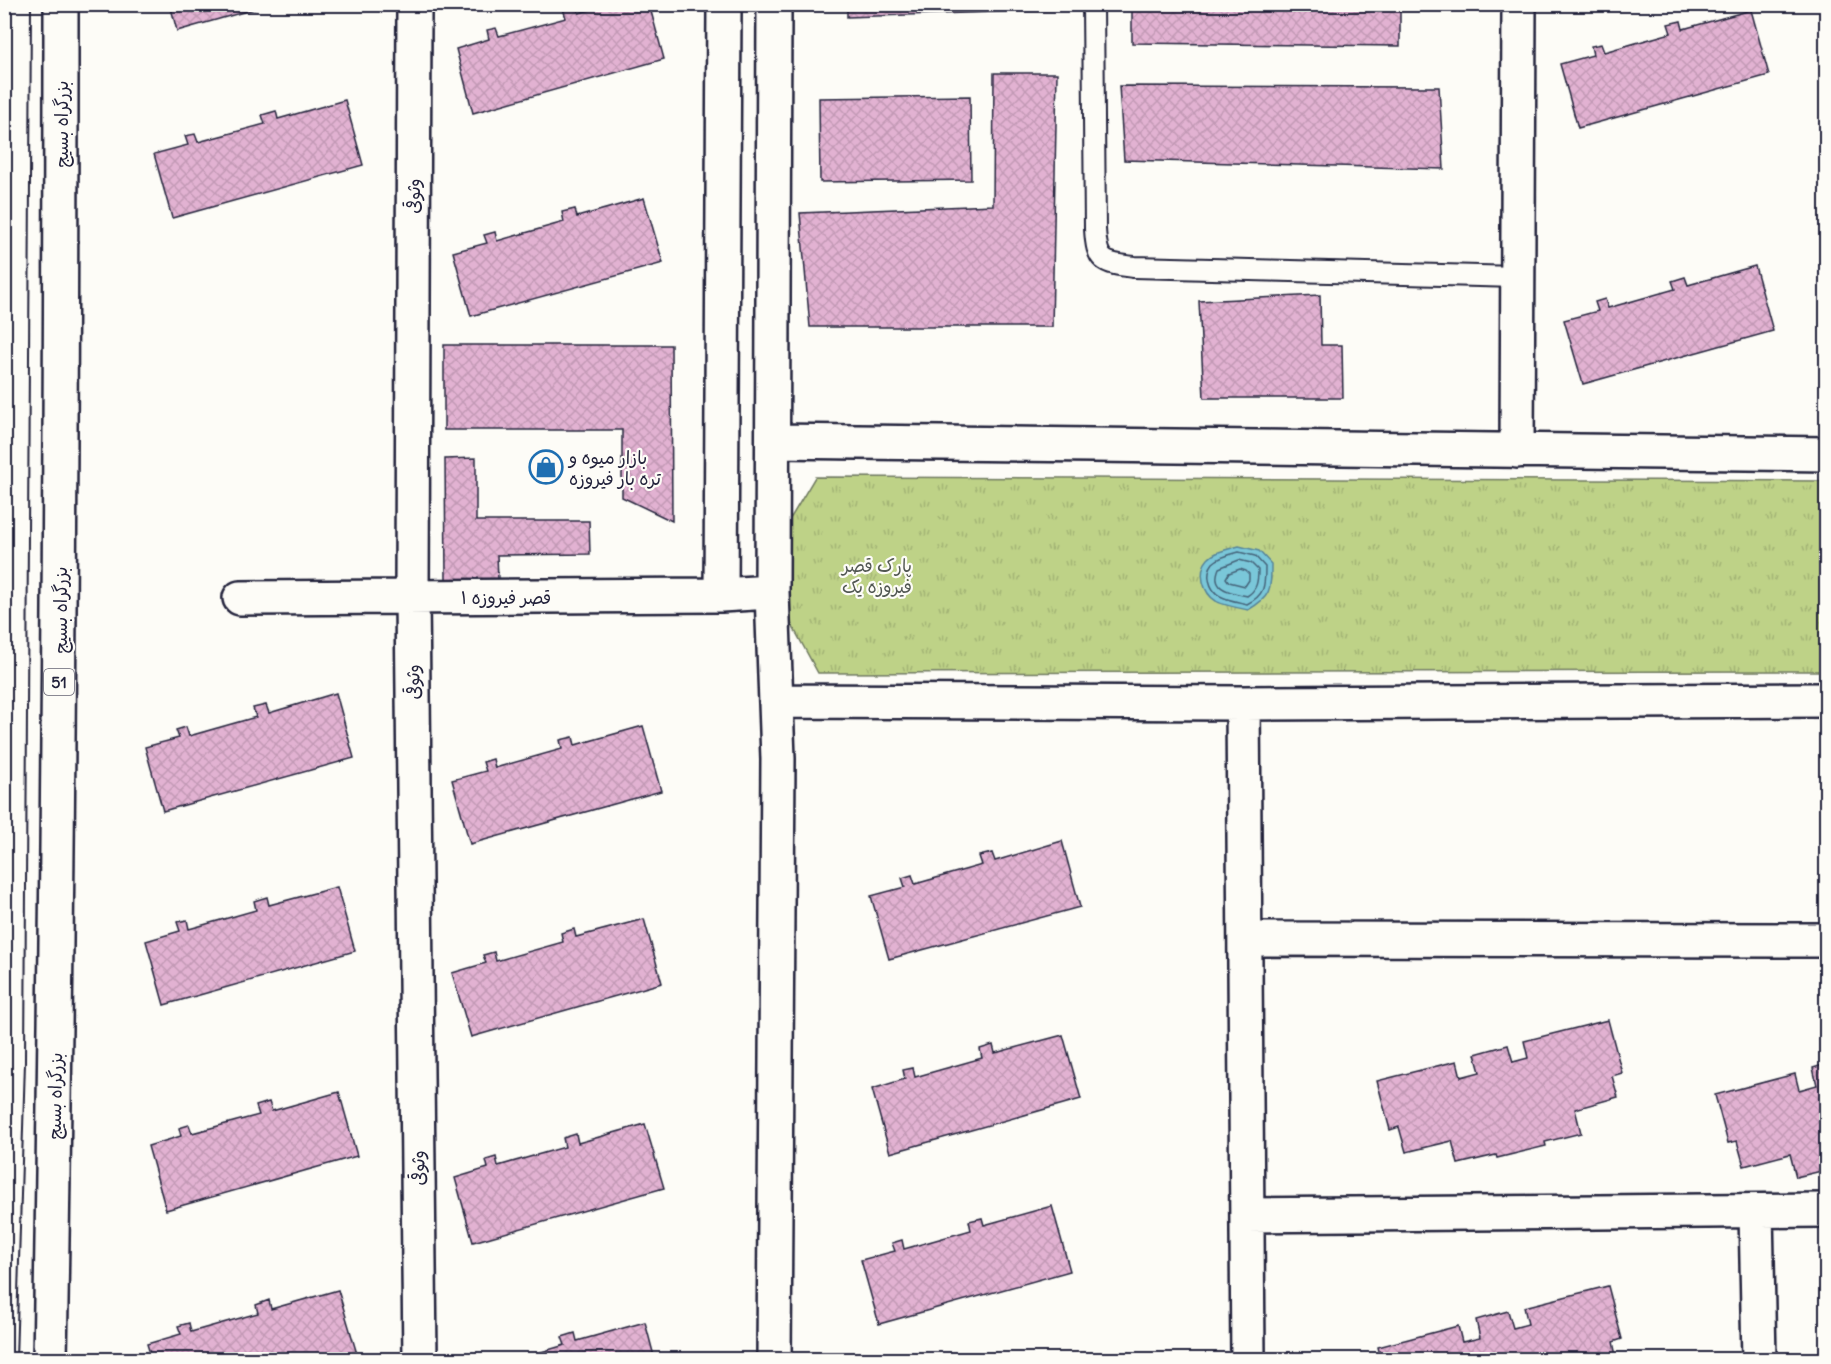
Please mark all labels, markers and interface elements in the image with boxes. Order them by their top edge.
street label: بزرگراه بسیج [50,81,74,167]
street label: وثوقی [402,178,425,214]
place label: بازار میوه و تره بار فیروزه [567,446,662,490]
shop icon: بازار میوه و تره بار فیروزه [528,449,564,485]
park label: پارک قصر فیروزه یک [840,554,912,598]
street label: بزرگراه بسیج [49,567,73,653]
street label: قصر فیروزه ۱ [461,586,551,609]
street label: وثوقی [401,664,425,700]
road number: 51 [44,669,74,695]
street label: بزرگراه بسیج [43,1052,68,1140]
street label: وثوقی [406,1150,430,1186]

